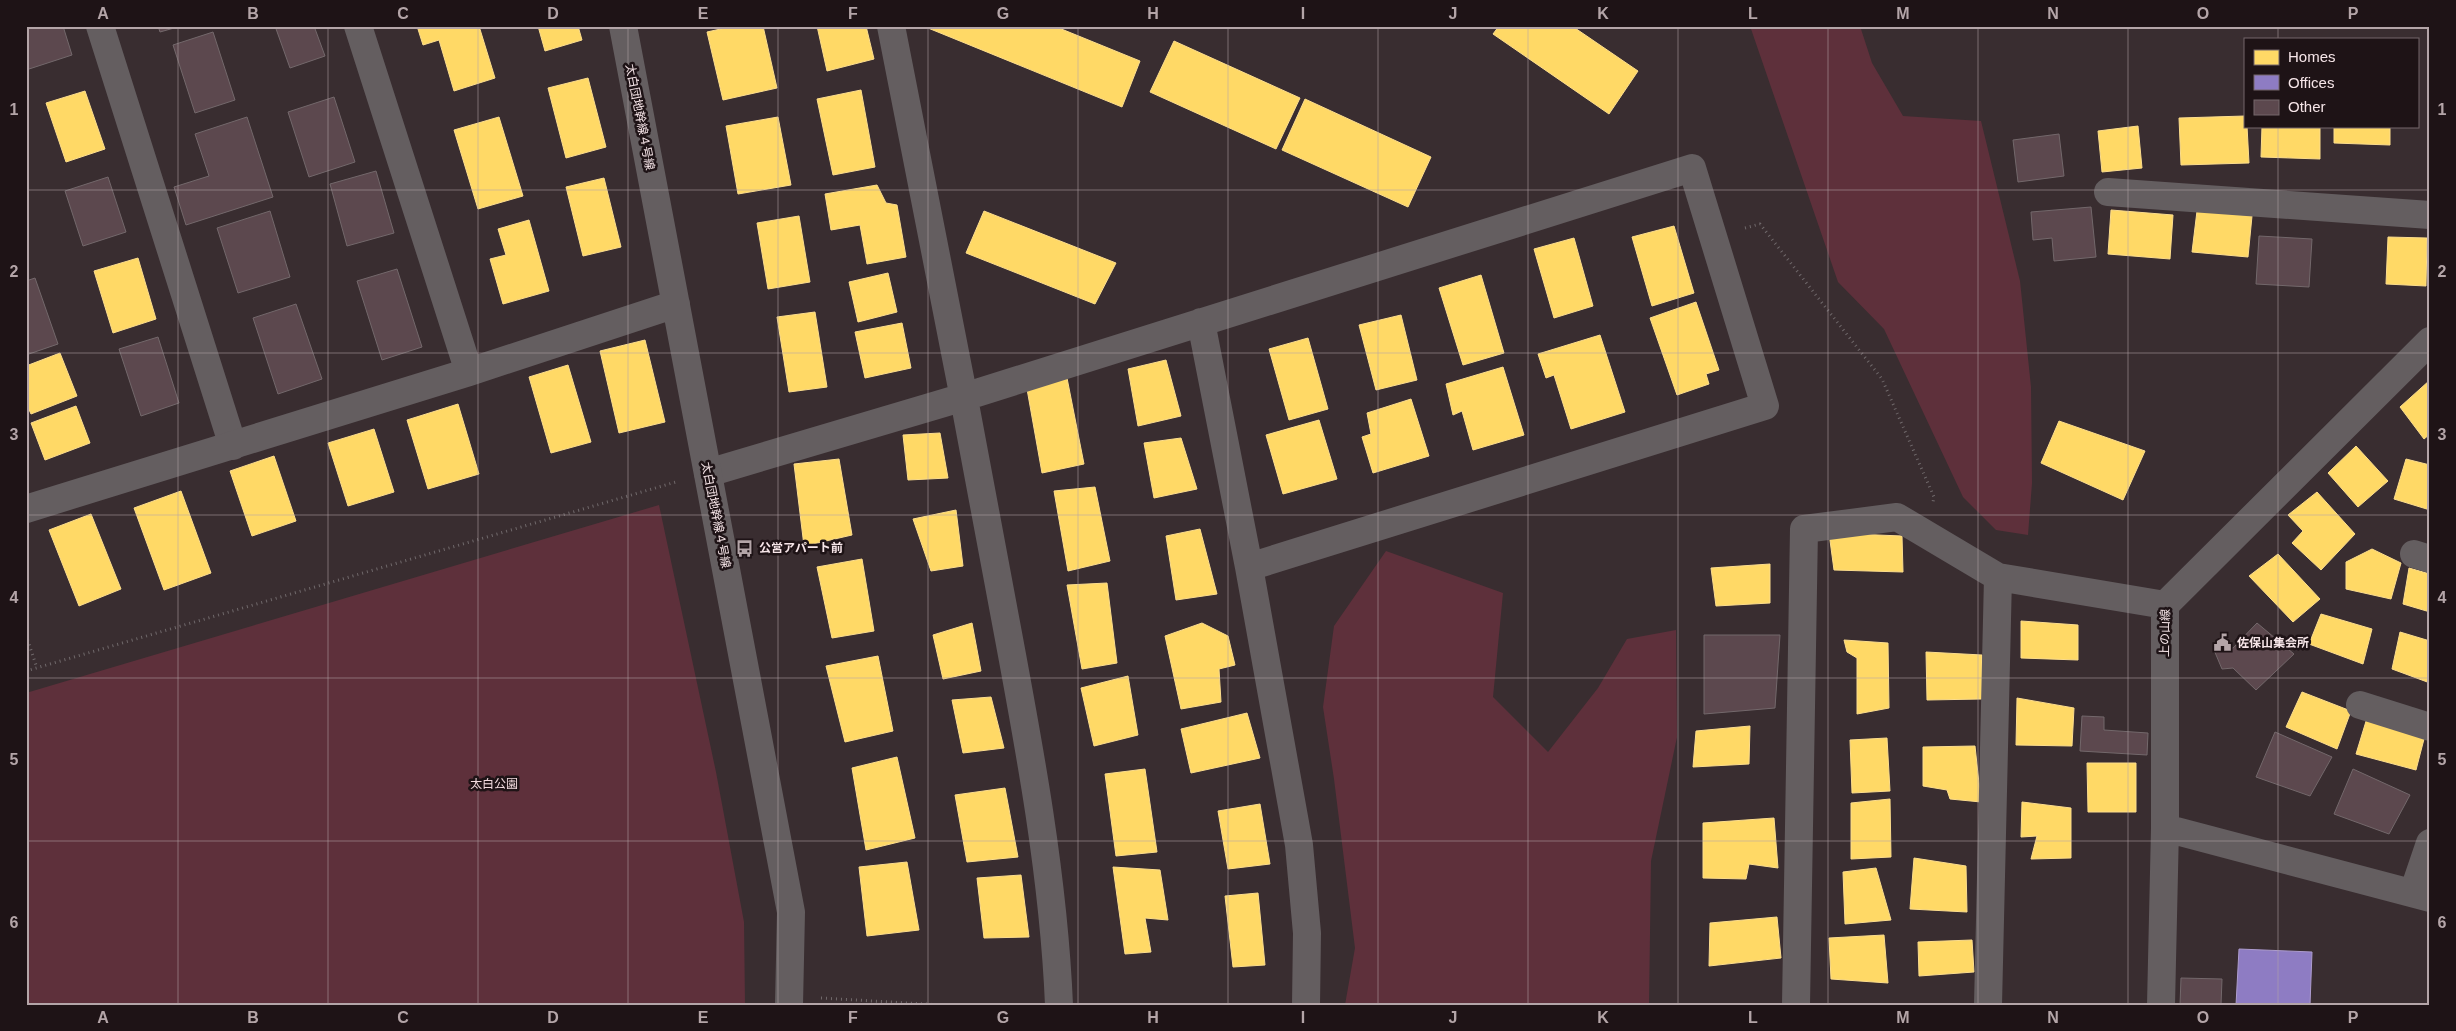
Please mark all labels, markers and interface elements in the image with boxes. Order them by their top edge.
text: A [97,5,109,22]
text: B [247,5,259,22]
text: C [397,5,409,22]
text: D [547,5,559,22]
text: E [698,5,709,22]
text: F [848,5,858,22]
text: G [997,5,1009,22]
text: H [1147,5,1159,22]
text: I [1301,5,1305,22]
text: J [1449,5,1457,22]
text: K [1597,5,1609,22]
text: L [1748,5,1758,22]
text: M [1896,5,1910,22]
text: N [2047,5,2059,22]
text: O [2197,5,2209,22]
text: P [2348,5,2359,22]
legend [2244,38,2418,128]
text: Homes [2288,48,2336,65]
street label: 太白団地幹線４号線 [623,63,657,171]
text: Offices [2288,74,2334,91]
text: Other [2288,98,2326,115]
text: 1 [10,101,19,118]
text: 1 [2438,101,2447,118]
text: 2 [10,263,19,280]
text: 2 [2438,263,2447,280]
text: 3 [10,426,19,443]
text: 3 [2438,426,2447,443]
street label: 太白団地幹線４号線 [699,461,733,569]
bus stop icon: 公営アパート前 [735,538,755,558]
place label: 公営アパート前 [759,541,843,555]
text: 4 [10,589,19,606]
text: 4 [2438,589,2447,606]
street label: 上の山線 [2158,609,2172,657]
public building icon: 佐保山集会所 [2213,633,2233,653]
place label: 佐保山集会所 [2237,636,2309,650]
text: 5 [10,751,19,768]
text: 5 [2438,751,2447,768]
park label: 太白公園 [470,777,518,791]
text: 6 [10,914,19,931]
text: 6 [2438,914,2447,931]
text: A [97,1009,109,1026]
text: B [247,1009,259,1026]
text: C [397,1009,409,1026]
text: D [547,1009,559,1026]
text: E [698,1009,709,1026]
text: F [848,1009,858,1026]
text: G [997,1009,1009,1026]
text: H [1147,1009,1159,1026]
text: I [1301,1009,1305,1026]
text: J [1449,1009,1457,1026]
text: K [1597,1009,1609,1026]
text: L [1748,1009,1758,1026]
text: M [1896,1009,1910,1026]
text: N [2047,1009,2059,1026]
text: O [2197,1009,2209,1026]
text: P [2348,1009,2359,1026]

